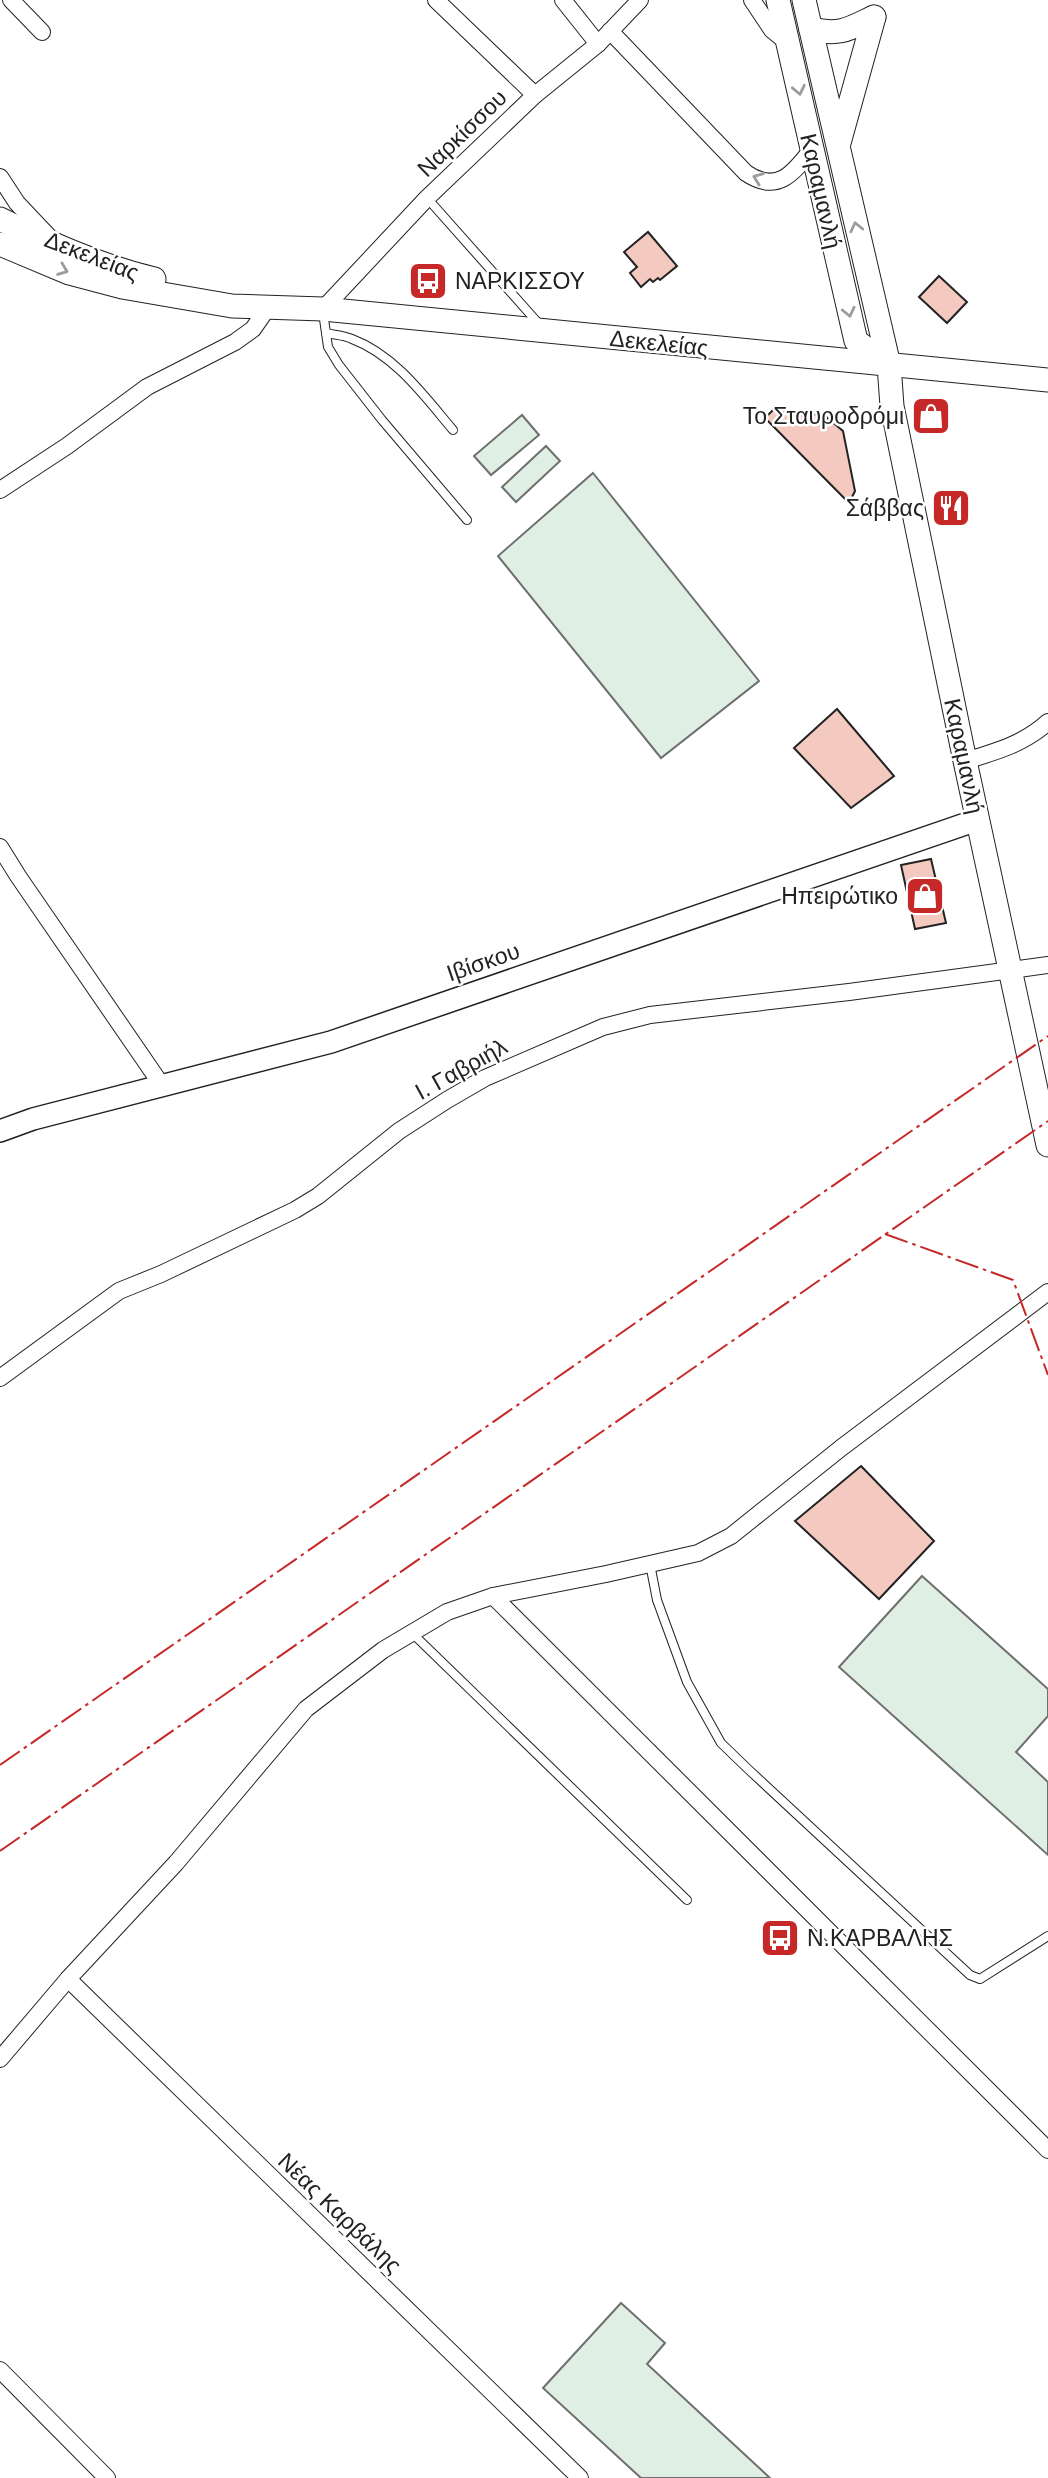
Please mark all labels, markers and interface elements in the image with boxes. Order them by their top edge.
street label: Ναρκίσσου [412,84,512,182]
one-way arrow [790,84,805,96]
street label: Καραμανλή [795,131,847,251]
one-way arrow [753,173,765,187]
one-way arrow [850,221,865,233]
street label: Δεκελείας [41,226,143,286]
bus stop icon: ΝΑΡΚΙΣΣΟΥ [407,260,449,302]
one-way arrow [56,262,69,276]
place label: ΝΑΡΚΙΣΣΟΥ [455,268,585,294]
one-way arrow [841,306,855,318]
street label: Δεκελείας [609,325,709,361]
shop icon: Το Σταυροδρόμι [910,395,952,437]
place label: Το Σταυροδρόμι [743,403,904,429]
restaurant icon: Σάββας [930,487,972,529]
place label: Σάββας [846,495,924,521]
street label: Καραμανλή [939,696,989,816]
shop icon: Ηπειρώτικο [904,875,946,917]
place label: Ηπειρώτικο [781,883,898,909]
street label: Ιβίσκου [443,937,523,987]
street label: Ι. Γαβριήλ [411,1033,512,1105]
bus stop icon: Ν.ΚΑΡΒΑΛΗΣ [759,1917,801,1959]
place label: Ν.ΚΑΡΒΑΛΗΣ [807,1925,953,1951]
street label: Νέας Καρβάλης [273,2148,407,2278]

